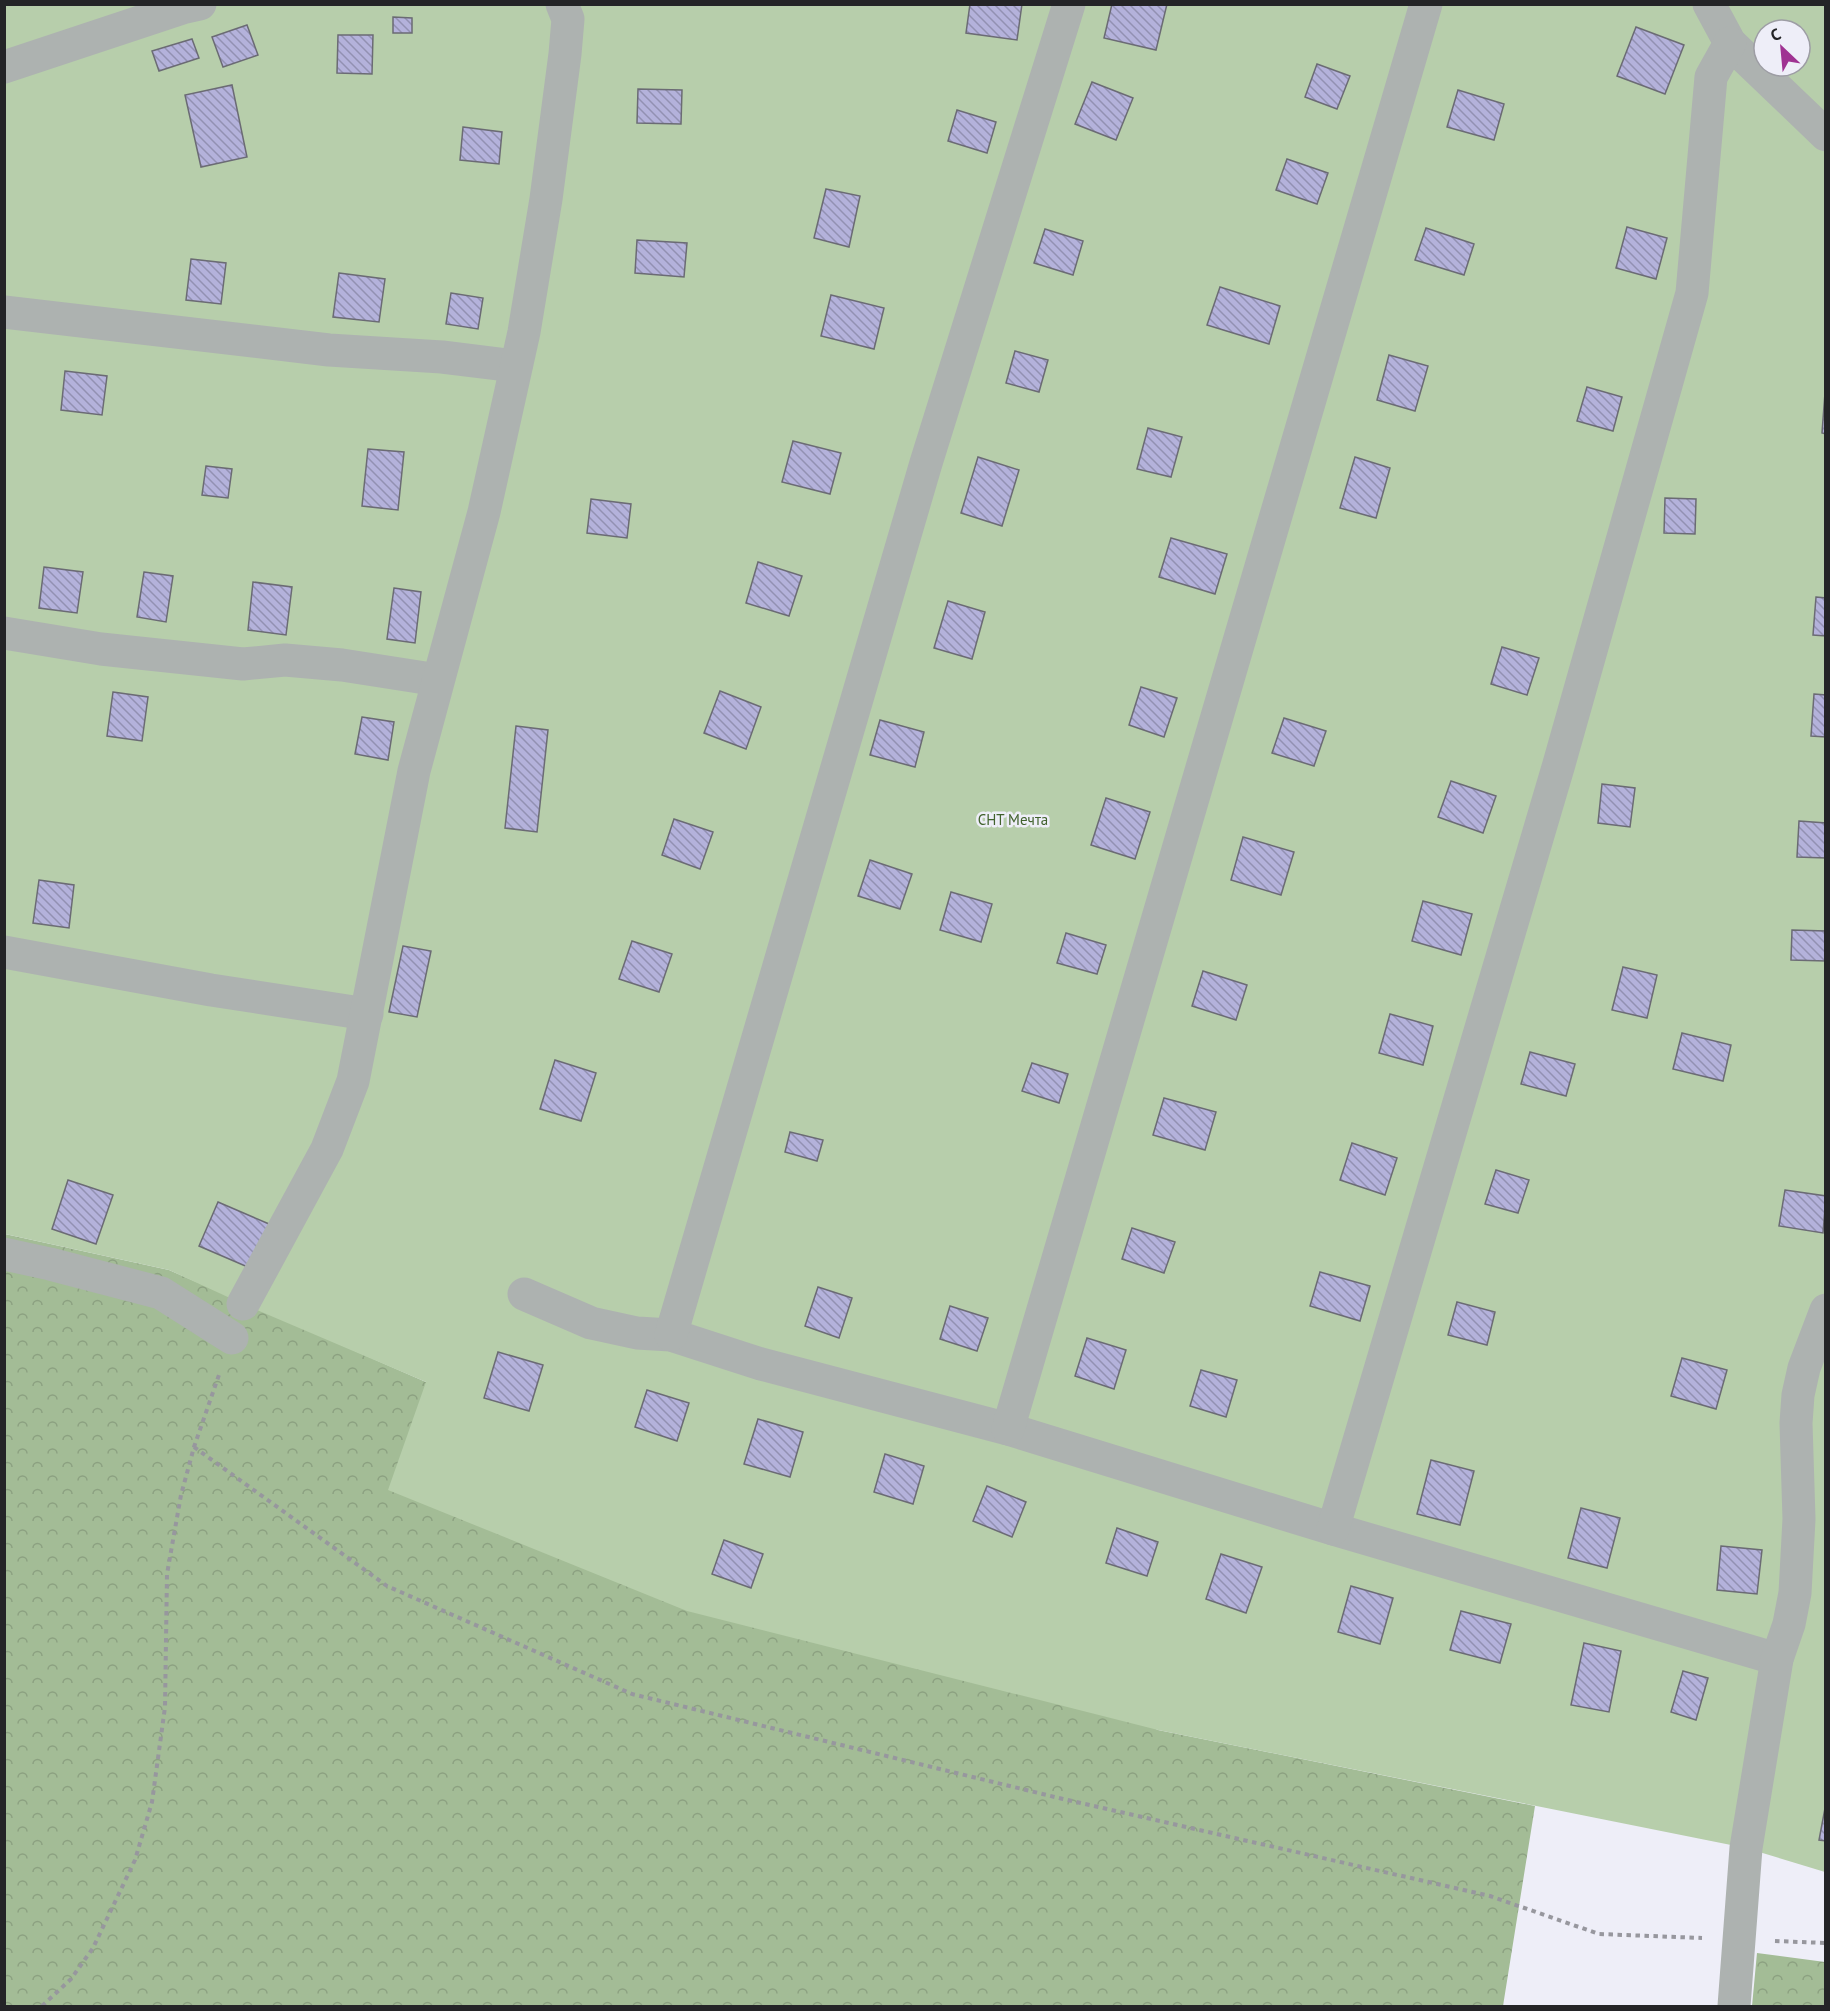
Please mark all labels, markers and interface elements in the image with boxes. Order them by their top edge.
north arrow [1752,18,1812,78]
text: С [1767,24,1784,45]
park label: СНТ Мечта [978,810,1048,829]

